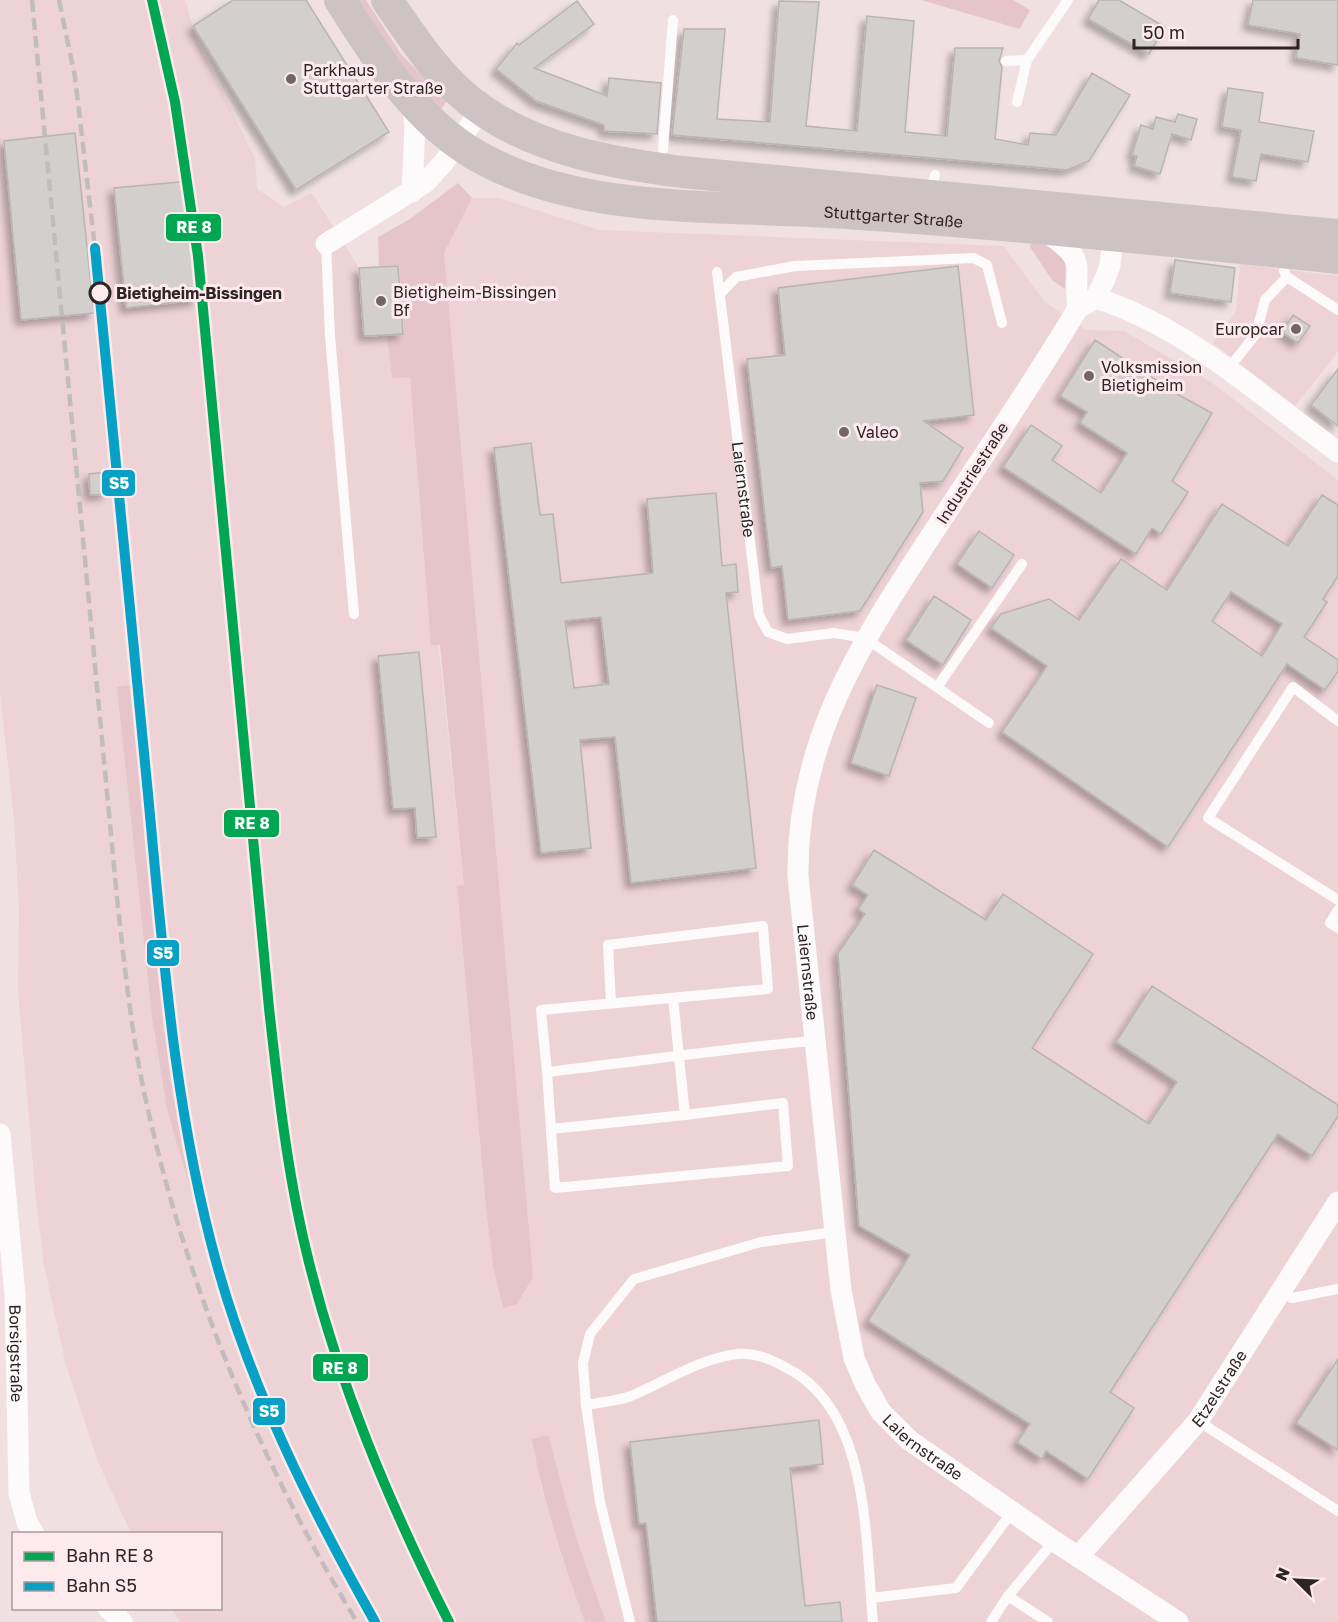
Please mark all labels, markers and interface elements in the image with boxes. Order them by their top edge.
scale bar [1134,12,1298,50]
text: 50 m [1143,21,1185,43]
place label: Parkhaus Stuttgarter Straße [303,60,443,98]
marker: Parkhaus Stuttgarter Straße [284,72,298,86]
street label: Stuttgarter Straße [823,202,964,232]
line badge: RE 8 [165,213,222,242]
text: RE 8 [176,217,212,237]
marker: Bietigheim-Bissingen [89,282,111,304]
place label: Bietigheim-Bissingen Bf [393,282,557,320]
place label: Bietigheim-Bissingen [116,283,282,303]
marker: Bietigheim-Bissingen Bf [374,294,388,308]
place label: Europcar [1215,319,1284,339]
marker: Europcar [1289,322,1303,336]
place label: Volksmission Bietigheim [1101,357,1202,395]
marker: Volksmission Bietigheim [1082,369,1096,383]
street label: Industriestraße [932,418,1012,528]
place label: Valeo [856,422,899,442]
marker: Valeo [837,425,851,439]
street label: Laiernstraße [728,440,759,539]
line badge: S5 [101,469,136,497]
text: S5 [109,473,129,493]
line badge: RE 8 [223,809,280,838]
text: RE 8 [234,813,270,833]
street label: Laiernstraße [793,923,823,1021]
line badge: S5 [146,939,180,967]
text: S5 [153,943,173,963]
street label: Borsigstraße [5,1304,27,1402]
street label: Etzelstraße [1187,1346,1251,1432]
line badge: RE 8 [312,1353,369,1382]
text: RE 8 [322,1358,358,1378]
line badge: S5 [252,1397,286,1426]
text: S5 [259,1401,279,1421]
street label: Laiernstraße [878,1409,967,1484]
legend [12,1532,222,1610]
text: Bahn RE 8 [66,1544,154,1566]
north arrow [1266,1550,1326,1610]
text: N [1271,1564,1294,1584]
text: Bahn S5 [66,1574,137,1596]

